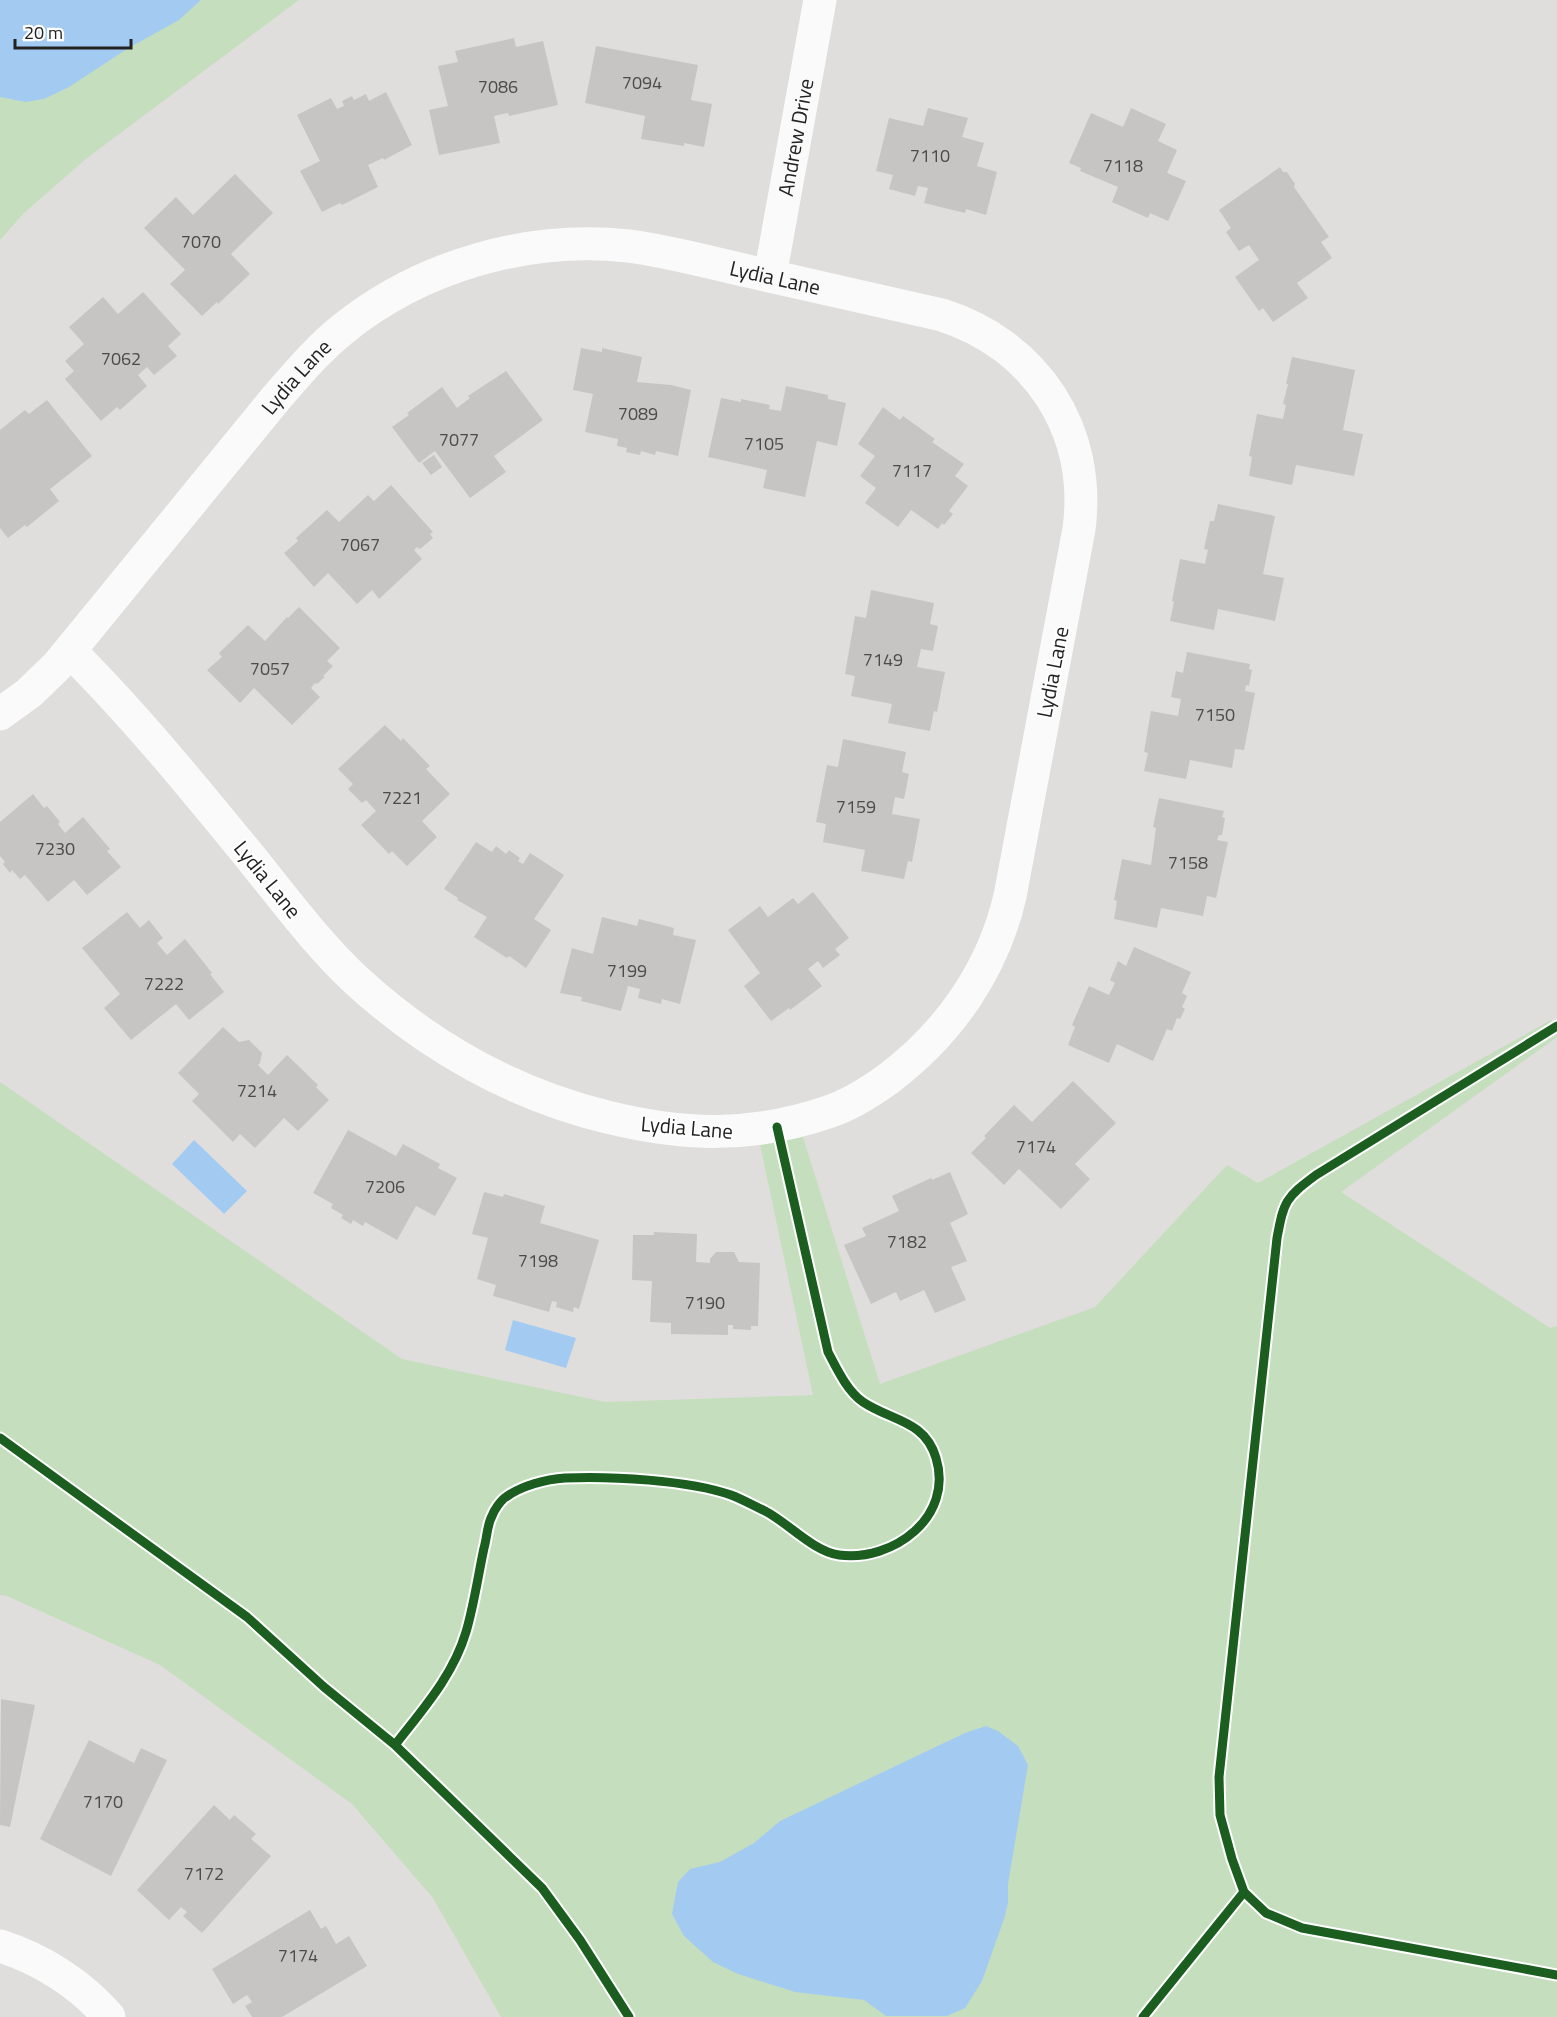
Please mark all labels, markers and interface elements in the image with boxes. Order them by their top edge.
scale bar [15,12,130,50]
text: 20 m [24,19,63,46]
house number: 7094 [622,69,662,96]
house number: 7086 [478,73,518,100]
street label: Andrew Drive [769,76,821,199]
house number: 7110 [910,142,950,169]
house number: 7118 [1103,152,1143,179]
house number: 7070 [181,228,221,255]
street label: Lydia Lane [727,251,824,303]
street label: Lydia Lane [253,331,338,421]
house number: 7062 [101,345,141,372]
house number: 7089 [618,400,658,427]
house number: 7077 [439,426,479,453]
house number: 7105 [744,430,784,457]
house number: 7117 [892,457,932,484]
house number: 7067 [340,531,380,558]
street label: Lydia Lane [1027,624,1077,720]
house number: 7149 [863,646,903,673]
house number: 7057 [250,655,290,682]
house number: 7150 [1195,701,1235,728]
house number: 7221 [382,784,422,811]
house number: 7159 [836,793,876,820]
street label: Lydia Lane [227,833,309,925]
house number: 7230 [35,835,75,862]
house number: 7158 [1168,849,1208,876]
house number: 7199 [607,957,647,984]
house number: 7222 [144,970,184,997]
house number: 7214 [237,1077,277,1104]
street label: Lydia Lane [640,1107,734,1147]
house number: 7174 [1016,1133,1056,1160]
house number: 7206 [365,1173,405,1200]
house number: 7182 [887,1228,927,1255]
house number: 7198 [518,1247,558,1274]
house number: 7190 [685,1289,725,1316]
house number: 7170 [83,1788,123,1815]
house number: 7172 [184,1860,224,1887]
house number: 7174 [278,1942,318,1969]

